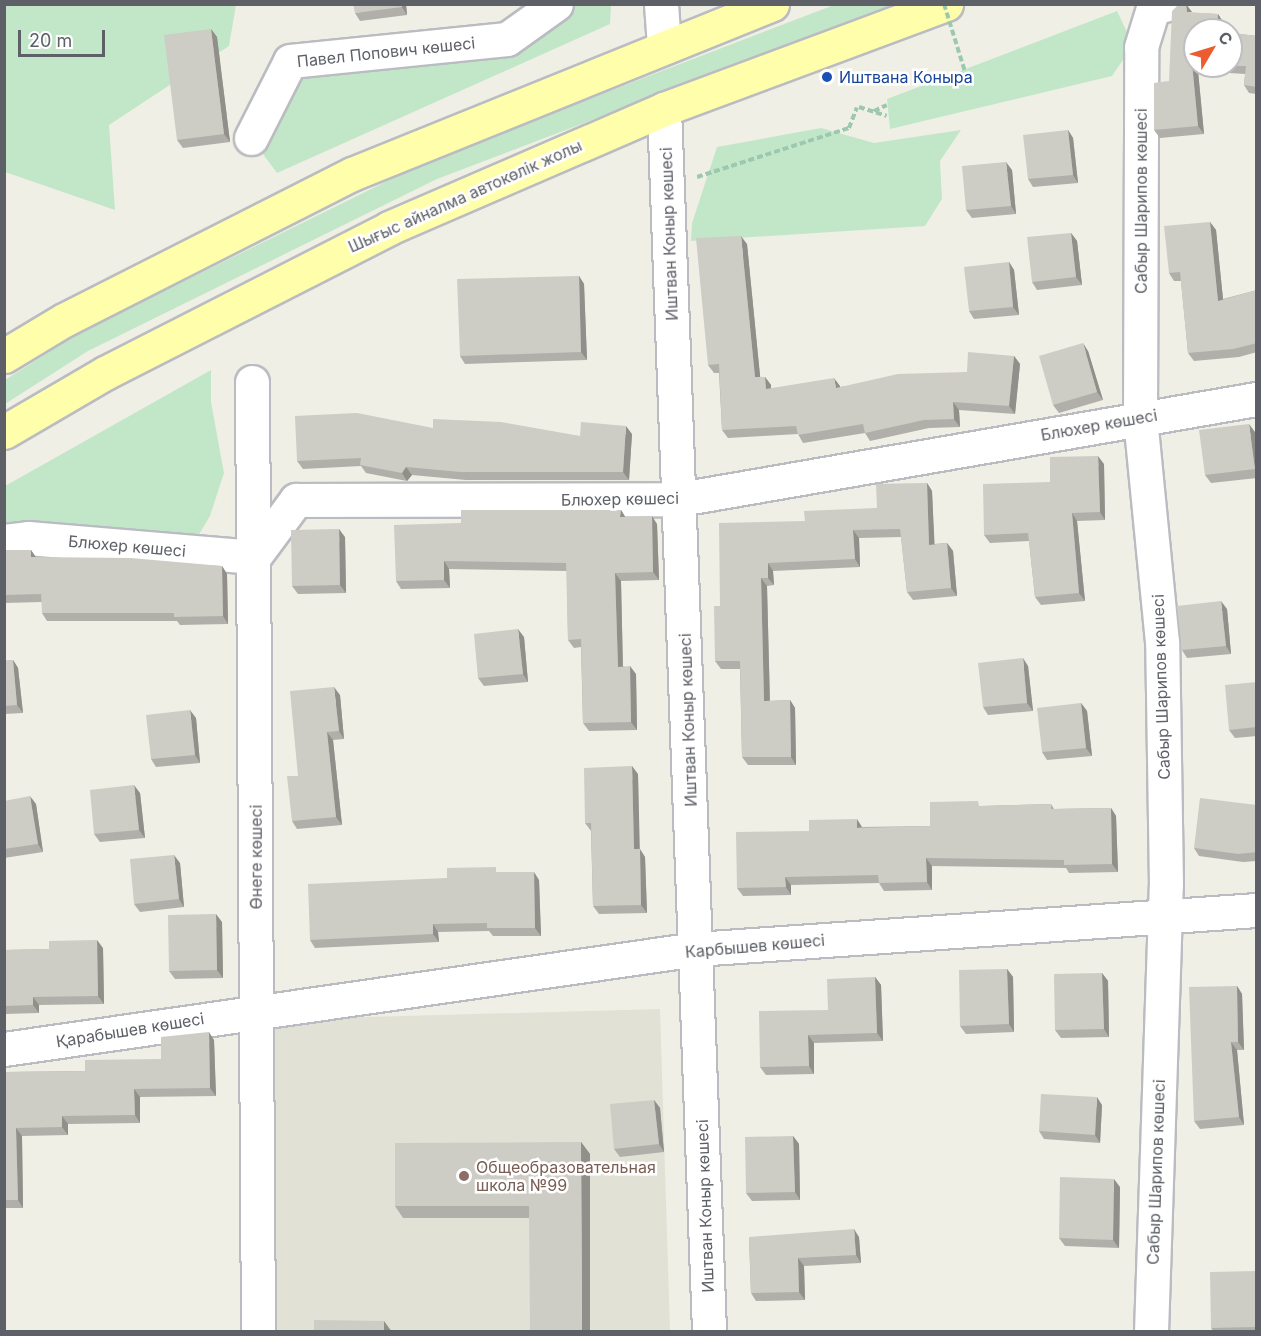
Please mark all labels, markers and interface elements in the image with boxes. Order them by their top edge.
scale bar [21,18,108,56]
north arrow [1183,18,1243,78]
text: С [1214,27,1237,49]
text: 20 m [29,30,72,51]
street label: Павел Попович көшесі [296,33,476,71]
place label: Иштвана Коныра [839,67,973,87]
marker: Иштвана Коныра [820,70,834,84]
street label: Сабыр Шарипов көшесі [1131,108,1151,294]
street label: Шығыс айналма автокөлік жолы [345,136,585,256]
street label: Иштван Коныр көшесі [656,147,682,321]
street label: Блюхер көшесі [1039,405,1159,445]
street label: Блюхер көшесі [561,488,679,510]
street label: Блюхер көшесі [67,531,187,561]
street label: Сабыр Шарипов көшесі [1148,594,1174,780]
street label: Иштван Коныр көшесі [675,633,701,807]
street label: Өнеге көшесі [246,805,266,909]
street label: Карбышев көшесі [684,930,826,962]
street label: Қарабышев көшесі [54,1009,206,1051]
street label: Сабыр Шарипов көшесі [1143,1079,1169,1265]
street label: Иштван Коныр көшесі [692,1119,718,1293]
place label: Общеобразовательная школа №99 [476,1157,656,1195]
marker: Общеобразовательная школа №99 [457,1169,471,1183]

